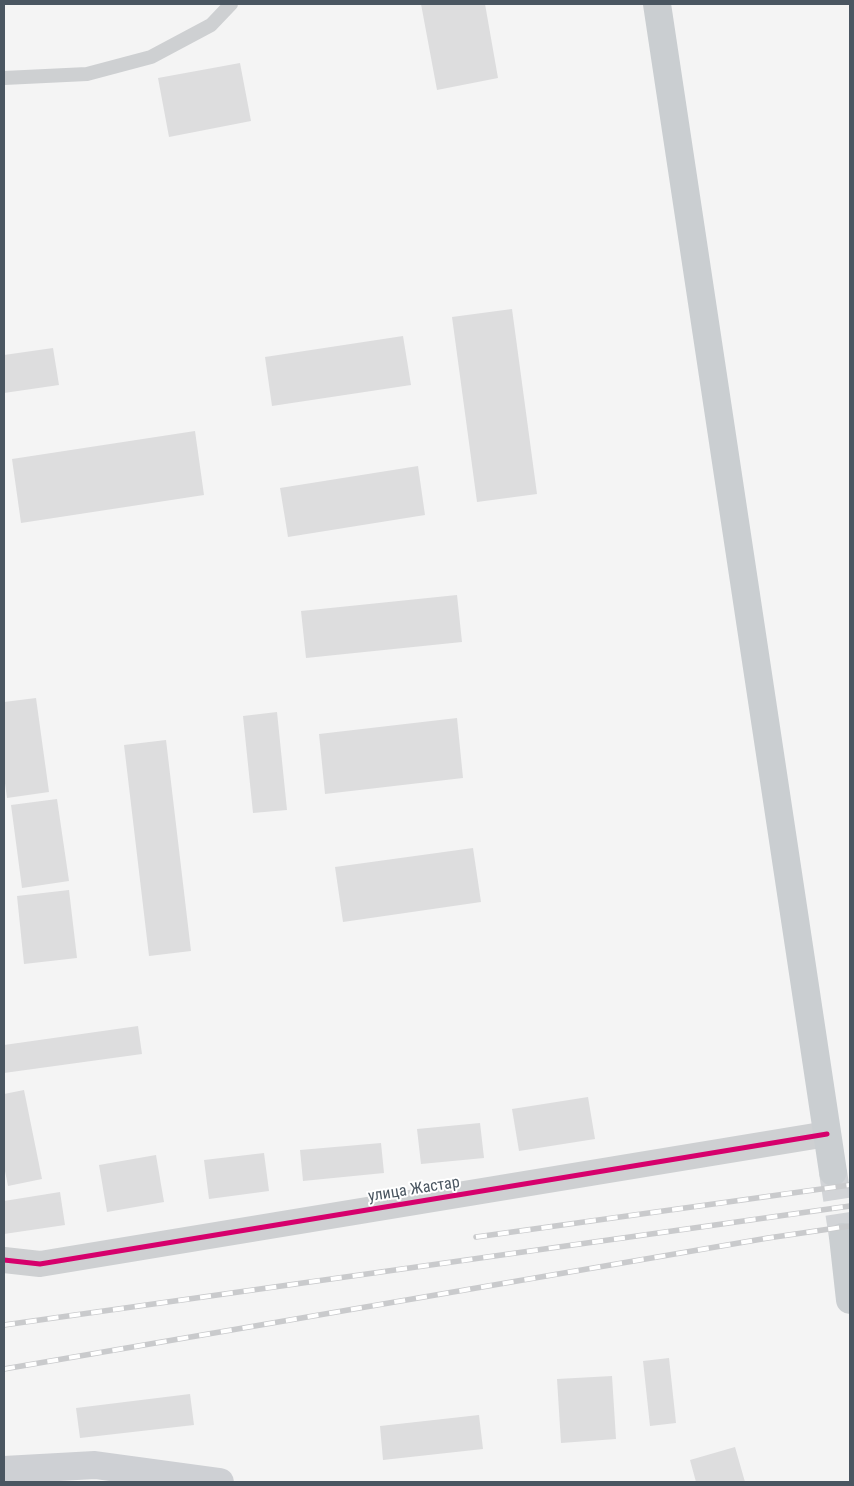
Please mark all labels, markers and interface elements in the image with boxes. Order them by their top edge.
street label: улица Жастар [367,1173,461,1207]

